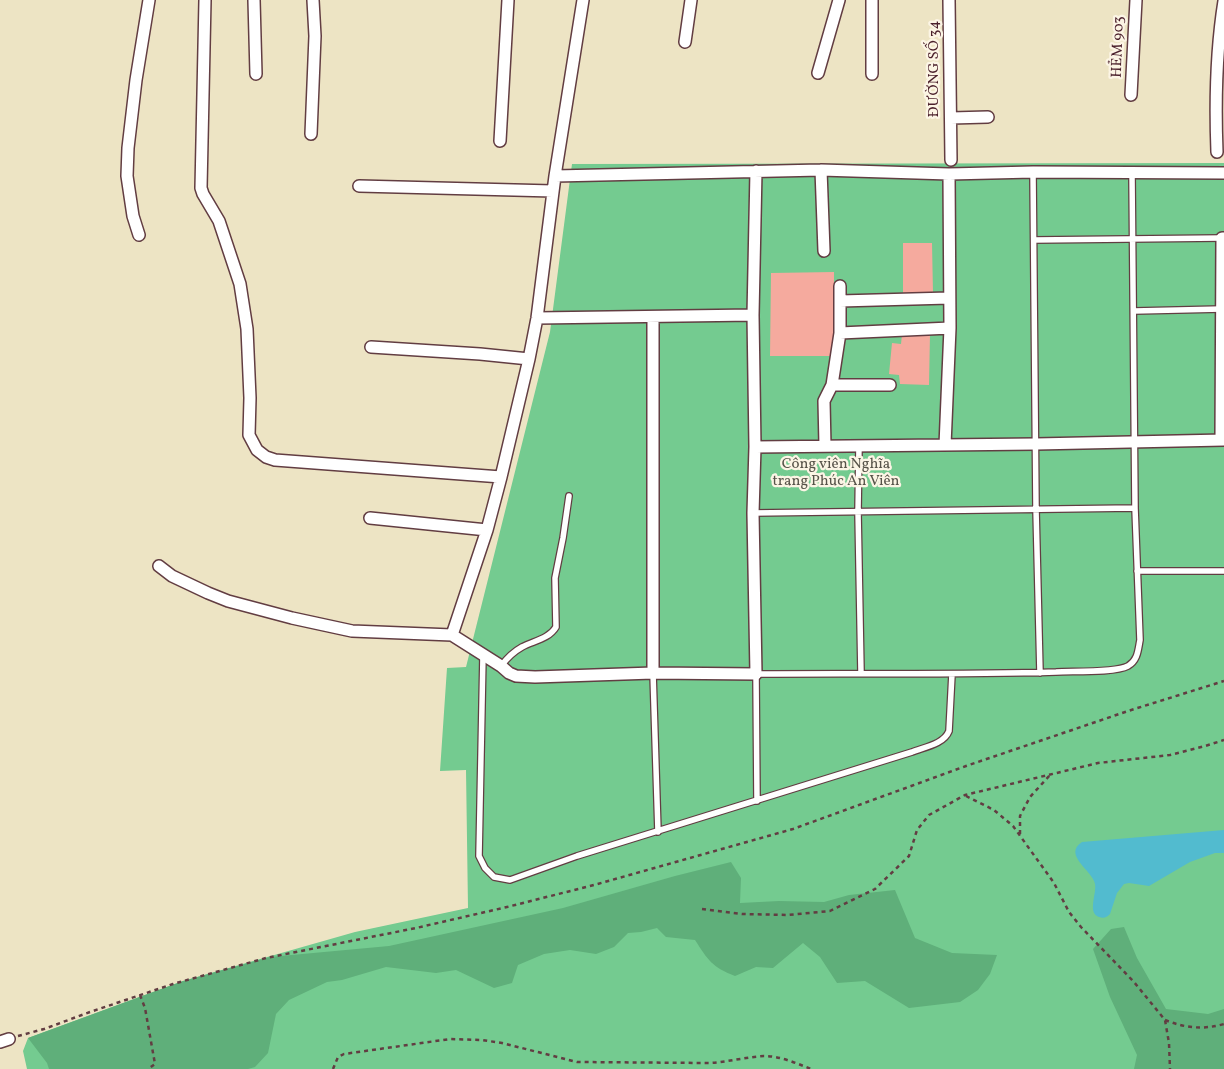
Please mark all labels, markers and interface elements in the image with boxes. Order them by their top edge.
street label: HẺM 903 [1109,16,1129,78]
street label: ĐƯỜNG SỐ 34 [926,21,944,117]
park label: Công viên Nghĩa trang Phúc An Viên [772,456,900,491]

